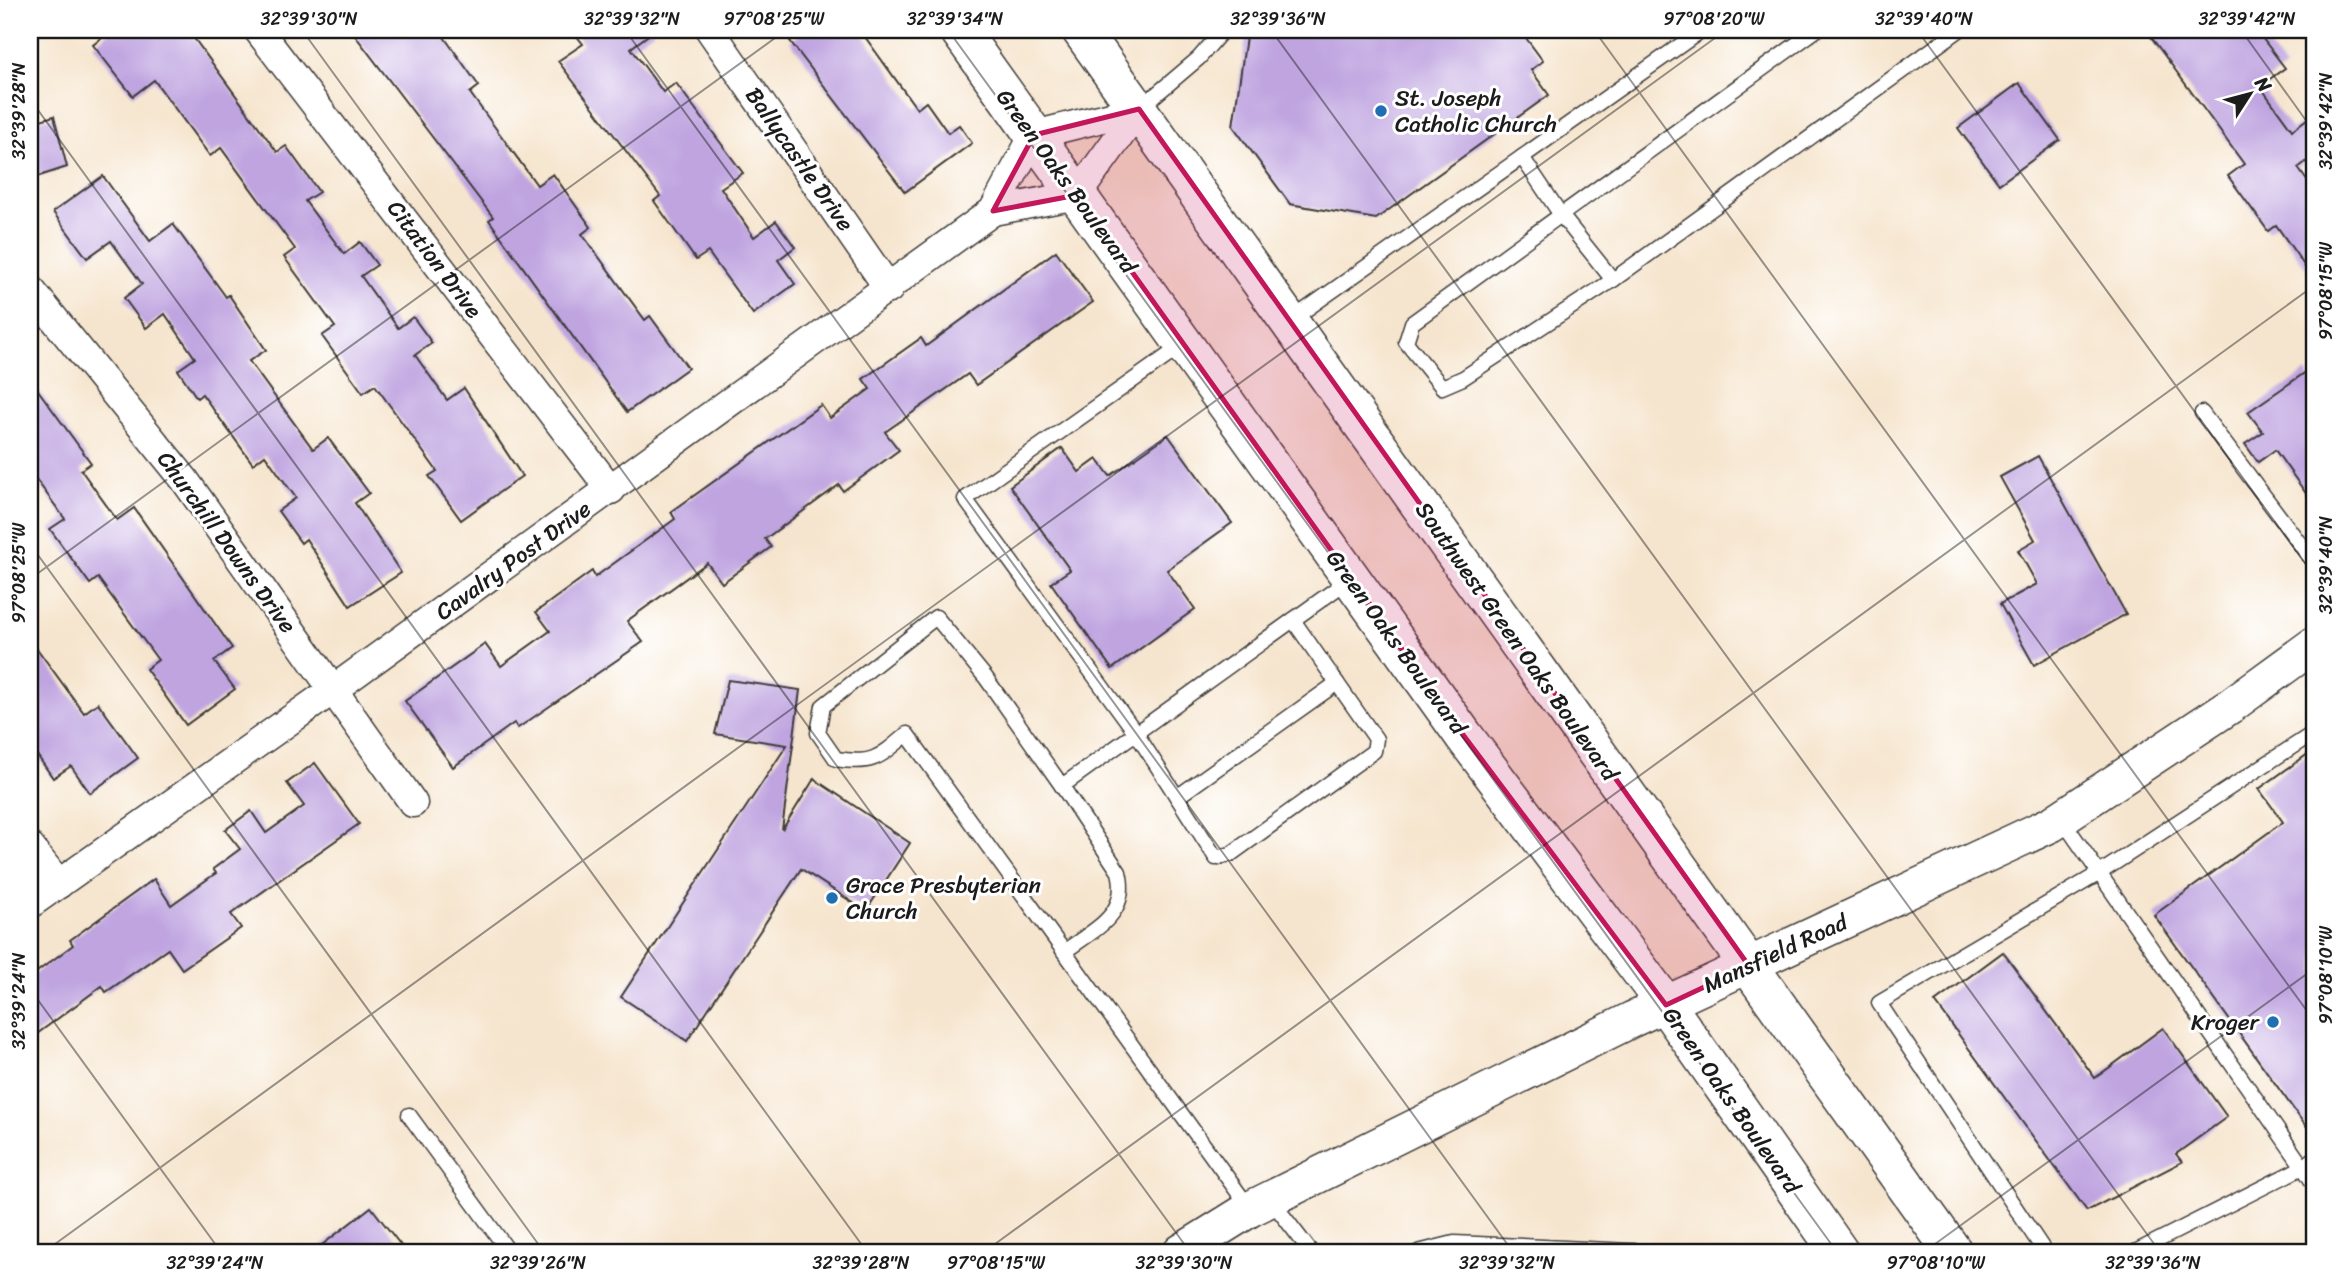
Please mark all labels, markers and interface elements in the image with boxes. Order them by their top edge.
text: 32°39'30"N [261,3,358,35]
text: 32°39'32"N [584,3,680,35]
text: 97°08'25"W [724,3,825,35]
text: 32°39'34"N [907,3,1004,35]
text: 32°39'36"N [1230,3,1326,35]
text: 97°08'20"W [1663,3,1766,35]
text: 32°39'40"N [1875,3,1974,35]
text: 32°39'42"N [2198,3,2296,35]
north arrow [2216,60,2286,130]
text: 32°39'28"N [3,62,35,159]
text: N [2246,68,2281,100]
text: 32°39'42"N [2310,72,2342,170]
street label: Ballycastle Drive [734,78,865,241]
place label: St. Joseph Catholic Church [1395,78,1557,145]
street label: Green Oaks Boulevard [985,80,1149,284]
marker: St. Joseph Catholic Church [1373,103,1389,119]
street label: Citation Drive [376,191,493,328]
text: 97°08'15"W [2310,241,2342,340]
street label: Churchill Downs Drive [146,442,307,643]
street label: Cavalry Post Drive [426,489,600,631]
street label: Southwest Green Oaks Boulevard [1404,493,1630,791]
text: 32°39'40"N [2310,515,2342,614]
text: 97°08'25"W [3,522,35,623]
street label: Green Oaks Boulevard [1315,541,1479,745]
place label: Grace Presbyterian Church [846,865,1041,932]
marker: Grace Presbyterian Church [824,890,840,906]
street label: Mansfield Road [1696,901,1856,1005]
text: 97°08'10"W [2310,925,2342,1024]
text: 32°39'24"N [3,952,35,1050]
street label: Green Oaks Boulevard [1651,998,1813,1204]
place label: Kroger [2191,1002,2261,1043]
marker: Kroger [2265,1014,2281,1030]
text: 32°39'24"N [166,1247,264,1279]
text: 32°39'26"N [490,1247,587,1279]
text: 32°39'28"N [813,1247,910,1279]
text: 97°08'15"W [947,1247,1046,1279]
text: 32°39'30"N [1136,1247,1233,1279]
text: 32°39'32"N [1459,1247,1555,1279]
text: 97°08'10"W [1887,1247,1986,1279]
text: 32°39'36"N [2105,1247,2201,1279]

